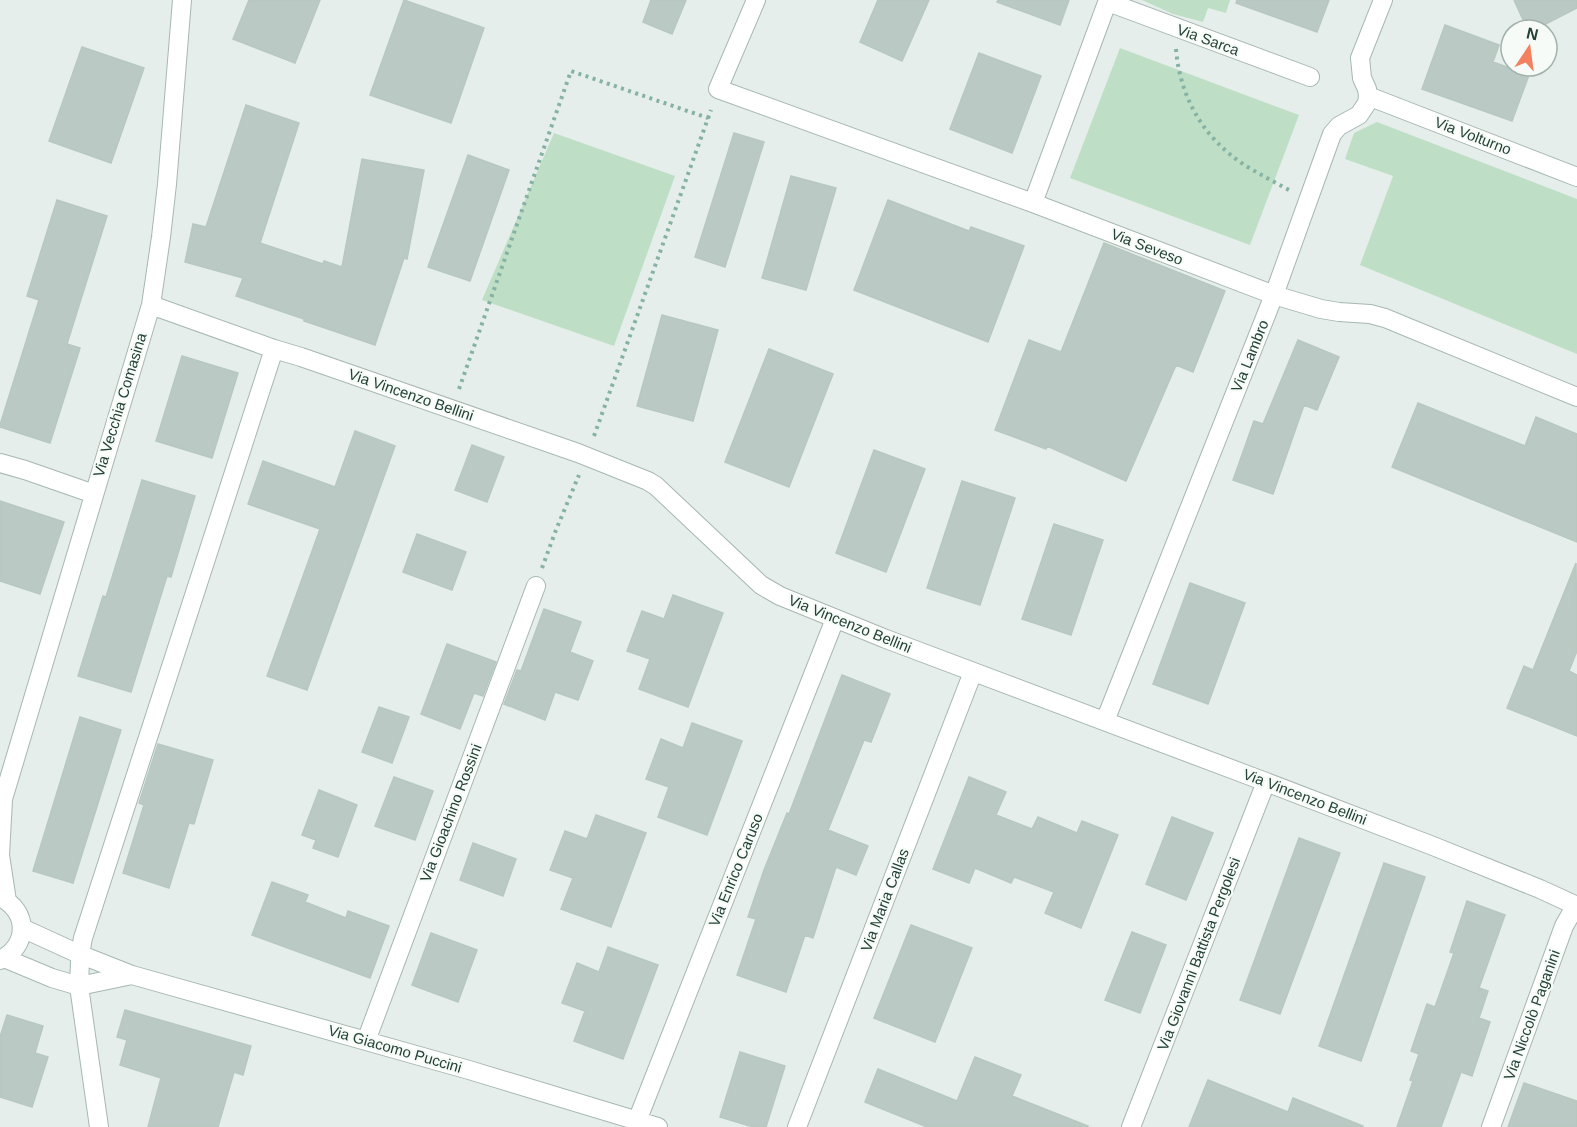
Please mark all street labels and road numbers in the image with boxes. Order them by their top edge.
street label: Via Sarca [1175,20,1242,59]
street label: Via Volturno [1432,113,1514,158]
street label: Via Seveso [1109,225,1186,268]
street label: Via Lambro [1227,317,1272,394]
street label: Via Vecchia Comasina [89,330,150,479]
street label: Via Vincenzo Bellini [346,365,476,424]
street label: Via Vincenzo Bellini [786,591,914,656]
street label: Via Gioachino Rossini [416,741,485,884]
street label: Via Vincenzo Bellini [1241,765,1369,828]
street label: Via Enrico Caruso [705,811,766,929]
street label: Via Maria Callas [857,846,912,954]
street label: Via Giovanni Battista Pergolesi [1154,855,1243,1053]
street label: Via Niccolò Paganini [1500,947,1563,1082]
street label: Via Giacomo Puccini [326,1021,464,1076]

